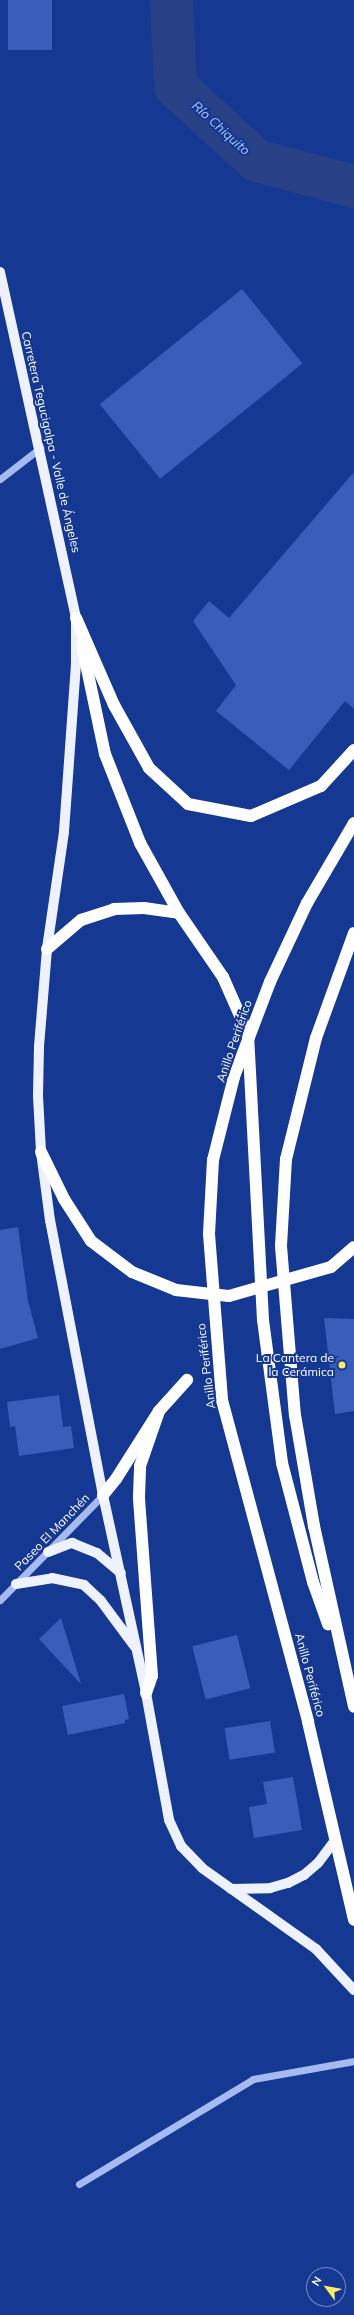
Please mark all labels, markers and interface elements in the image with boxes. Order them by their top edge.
water label: Río Chiquito [189,98,253,158]
street label: Carretera Tegucigalpa - Valle de Ángeles [18,330,84,554]
street label: Anillo Periférico [213,998,255,1084]
street label: Anillo Periférico [194,1322,218,1410]
place label: La Cantera de la Cerámica [256,1351,334,1379]
marker: La Cantera de la Cerámica [337,1360,347,1370]
street label: Paseo El Manchén [12,1491,92,1573]
street label: Anillo Periférico [292,1632,328,1718]
north arrow [306,2267,346,2307]
text: N [309,2274,325,2288]

